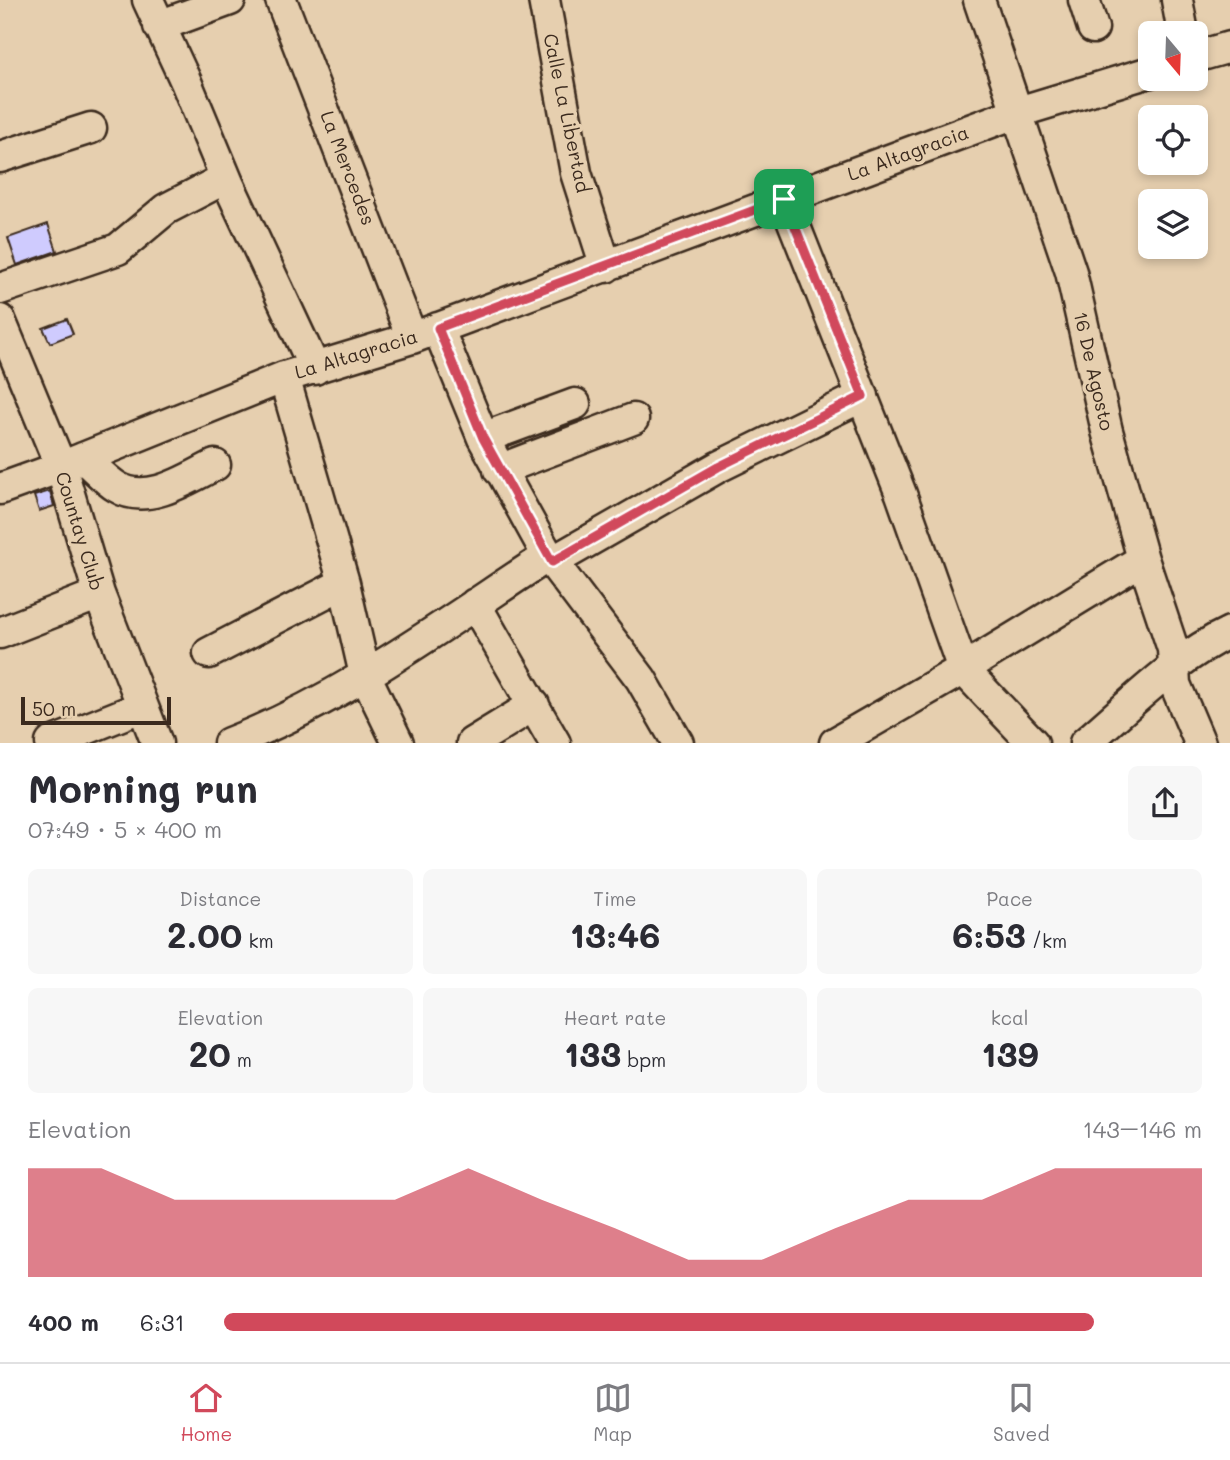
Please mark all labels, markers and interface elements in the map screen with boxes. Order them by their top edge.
north arrow [1138,21,1208,91]
map controls [1138,21,1208,259]
street label: Calle La Libertad [538,31,597,195]
button: locate [1138,105,1208,175]
street label: La Mercedes [315,107,382,228]
street label: La Altagracia [844,119,972,186]
pin [754,169,814,229]
icon: arrive [765,180,803,218]
button: layers [1138,189,1208,259]
street label: 16 De Agosto [1069,309,1120,433]
street label: La Altagracia [291,323,420,384]
street label: Countay Club [51,468,110,593]
scale bar [21,694,172,725]
text: 50 m [32,696,76,721]
text: Morning run [28,763,258,813]
button: share [1128,766,1202,840]
text: 07:49 · 5 × 400 m [28,814,222,844]
text: Distance [179,886,261,911]
text: Time [593,886,637,911]
text: Pace [986,886,1033,911]
text: 2.00 [167,911,242,957]
text: 13:46 [570,911,660,957]
text: 6:53 [952,911,1026,957]
text: km [242,928,274,953]
text: /km [1026,928,1067,953]
text: Elevation [178,1005,263,1030]
text: Heart rate [564,1005,666,1030]
text: kcal [991,1005,1029,1030]
text: 20 [189,1030,231,1076]
text: 133 [564,1030,621,1076]
text: 139 [981,1030,1038,1076]
text: m [231,1047,252,1072]
text: bpm [621,1047,666,1072]
text: Elevation [28,1114,131,1144]
text: 143–146 m [1083,1114,1202,1144]
text: 400 m [28,1307,99,1337]
text: 6:31 [140,1307,185,1337]
tab: Home [181,1379,232,1446]
tab: Map [593,1379,632,1446]
tab: Saved [993,1379,1049,1446]

